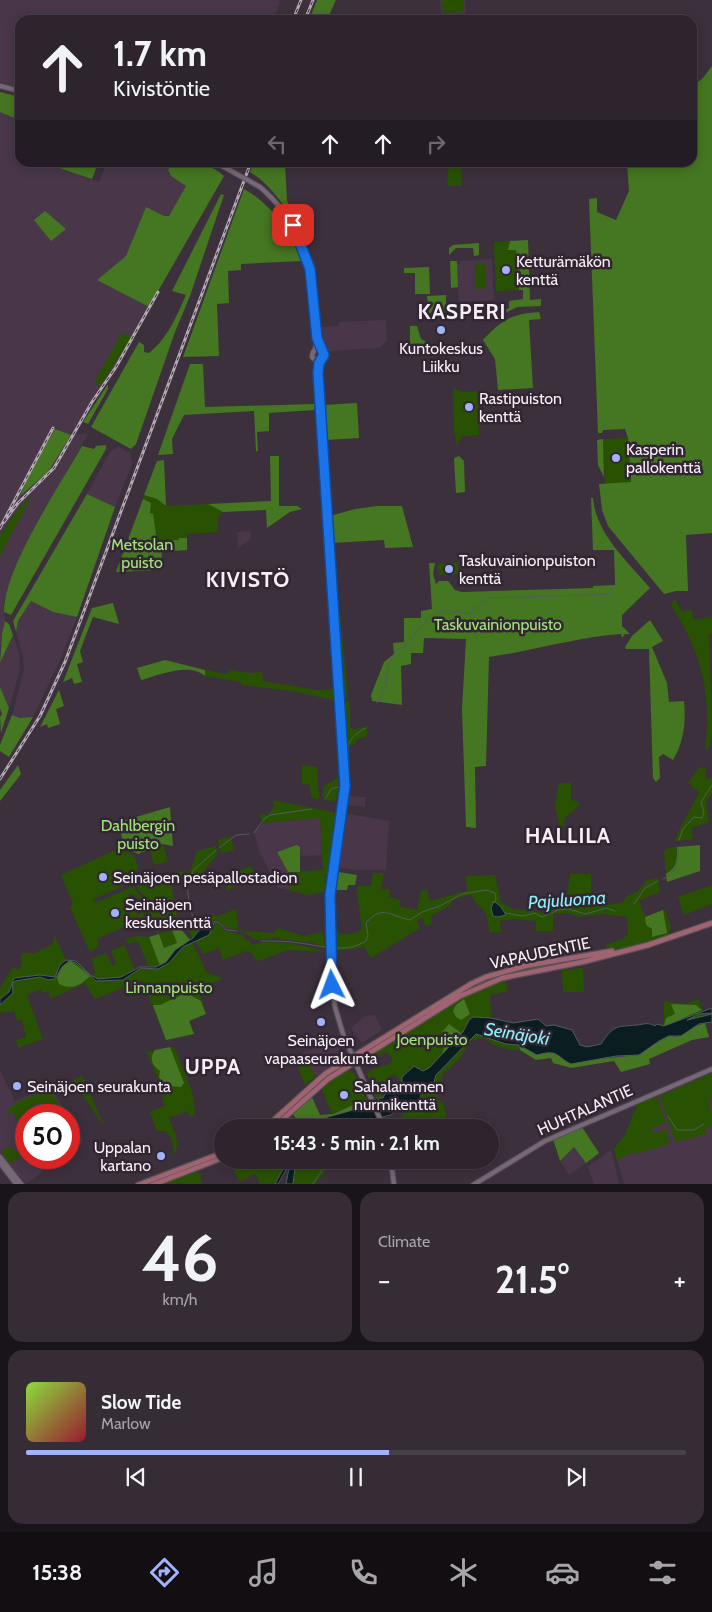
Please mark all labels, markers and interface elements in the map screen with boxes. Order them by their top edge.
text: 1.7 km [113,32,207,75]
icon: ahead [30,35,95,100]
text: Kivistöntie [113,75,210,102]
icon: left [263,130,291,158]
icon: ahead [316,130,344,158]
icon: ahead [369,130,397,158]
icon: right [422,130,450,158]
pin [272,204,314,246]
icon: arrive [279,211,307,239]
place label: Ketturämäkön kenttä [516,252,611,289]
marker: Ketturämäkön kenttä [500,264,512,276]
district label: KASPERI [418,299,506,324]
marker: Kuntokeskus Liikku [435,324,447,336]
place label: Kuntokeskus Liikku [399,339,483,376]
place label: Rastipuiston kenttä [479,389,562,426]
marker: Rastipuiston kenttä [463,401,475,413]
place label: Kasperin pallokenttä [626,440,701,477]
marker: Kasperin pallokenttä [610,452,622,464]
park label: Metsolan puisto [111,535,173,572]
place label: Taskuvainionpuiston kenttä [459,551,596,588]
marker: Taskuvainionpuiston kenttä [443,563,455,575]
district label: KIVISTÖ [206,567,290,592]
park label: Taskuvainionpuisto [434,615,562,634]
park label: Dahlbergin puisto [101,816,175,853]
district label: HALLILA [525,823,611,848]
place label: Seinäjoen pesäpallostadion [113,868,298,887]
marker: Seinäjoen pesäpallostadion [97,871,109,883]
water label: Pajuluoma [527,886,607,914]
place label: Seinäjoen keskuskenttä [125,895,211,932]
marker: Seinäjoen keskuskenttä [109,907,121,919]
street label: VAPAUDENTIE [488,933,592,973]
position arrow [305,958,357,1010]
park label: Linnanpuisto [125,978,213,997]
marker: Seinäjoen vapaaseurakunta [315,1016,327,1028]
water label: Seinäjoki [483,1018,552,1050]
park label: Joenpuisto [395,1030,468,1049]
place label: Seinäjoen vapaaseurakunta [265,1031,378,1068]
district label: UPPA [185,1054,241,1079]
place label: Seinäjoen seurakunta [27,1077,171,1096]
place label: Sahalammen nurmikenttä [354,1077,444,1114]
marker: Seinäjoen seurakunta [11,1080,23,1092]
street label: HUHTALANTIE [534,1080,636,1139]
marker: Sahalammen nurmikenttä [338,1089,350,1101]
speed limit sign: 50 [15,1104,80,1169]
text: 15:43 · 5 min · 2.1 km [273,1132,440,1155]
place label: Uppalan kartano [94,1138,151,1175]
marker: Uppalan kartano [155,1150,167,1162]
text: 46 [142,1218,218,1297]
text: Climate [378,1232,430,1251]
text: 21.5° [495,1256,569,1303]
text: − [378,1263,390,1297]
text: + [674,1263,686,1297]
text: km/h [162,1290,198,1309]
text: Slow Tide [101,1391,181,1414]
text: Marlow [101,1414,151,1433]
icon: previous [122,1463,150,1491]
icon: pause [342,1463,370,1491]
icon: next [562,1463,590,1491]
icon: directions [147,1555,182,1590]
icon: music [246,1555,281,1590]
icon: phone [346,1555,381,1590]
icon: climate [446,1555,481,1590]
icon: car [545,1555,580,1590]
icon: filters [645,1555,680,1590]
text: 15:38 [32,1559,82,1586]

